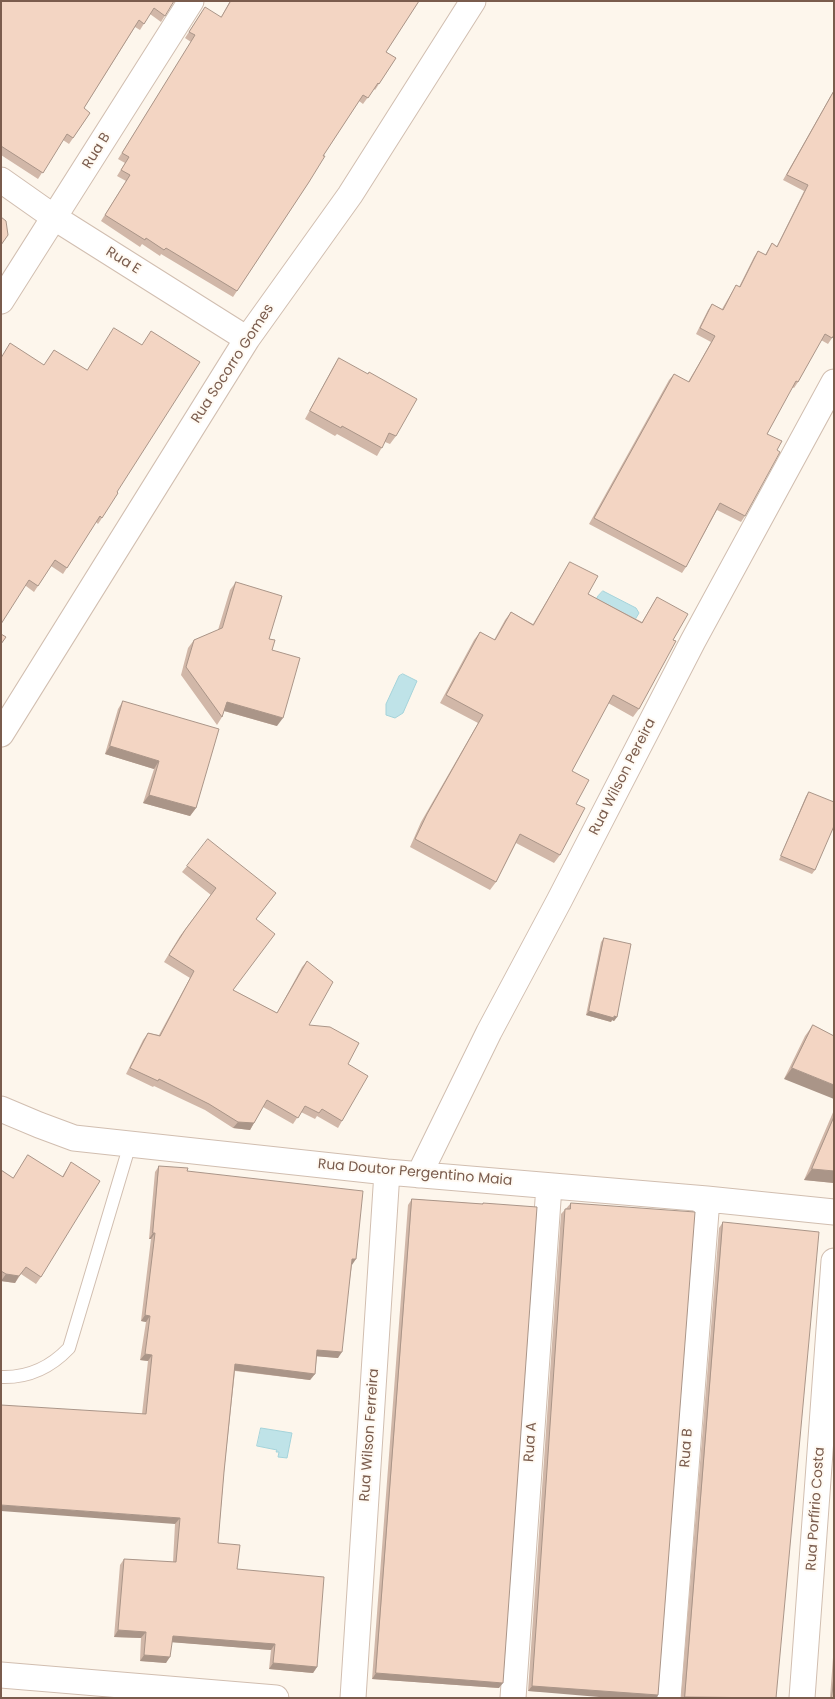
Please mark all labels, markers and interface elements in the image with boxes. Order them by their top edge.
street label: Rua B [79,130,115,172]
street label: Rua E [102,244,144,278]
street label: Rua Socorro Gomes [188,301,278,427]
street label: Rua Wilson Pereira [586,716,660,838]
street label: Rua Doutor Pergentino Maia [317,1156,513,1190]
street label: Rua Wilson Ferreira [357,1368,383,1502]
street label: Rua A [521,1421,541,1463]
street label: Rua B [677,1428,697,1468]
street label: Rua Porfírio Costa [803,1447,829,1571]

